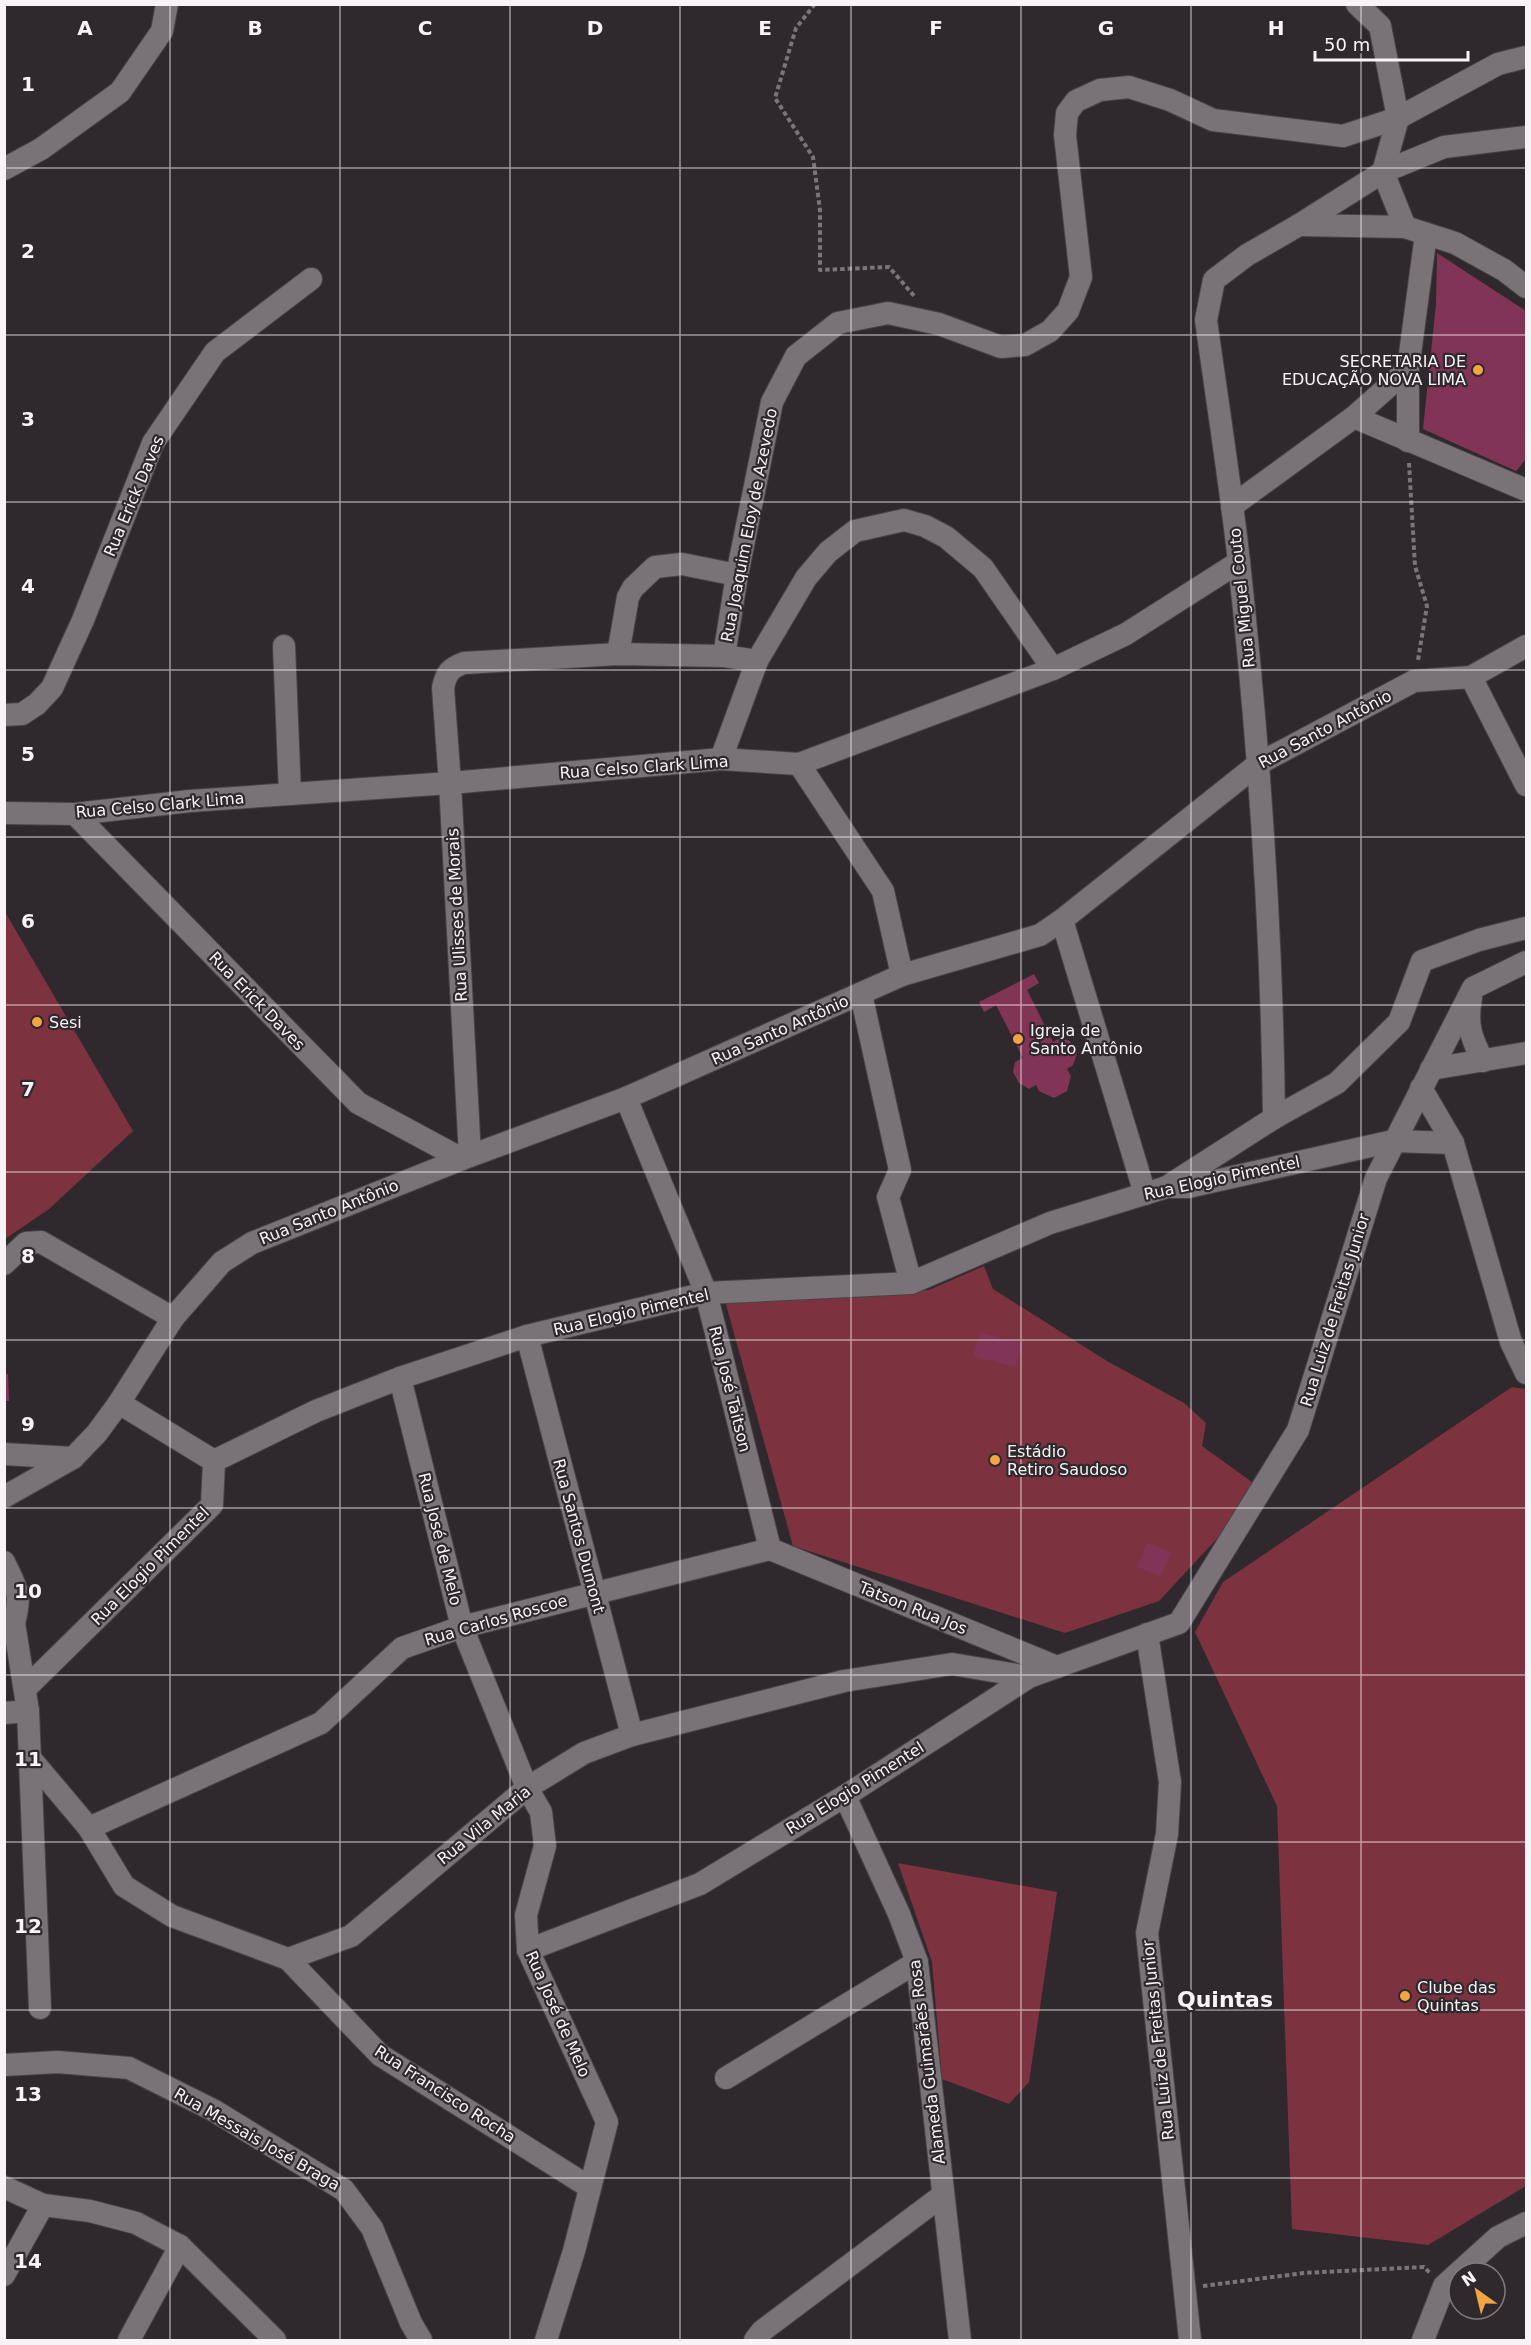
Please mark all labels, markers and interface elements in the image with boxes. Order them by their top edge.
text: A [77,16,93,40]
text: B [247,16,263,40]
text: C [418,16,432,40]
text: D [587,16,603,40]
text: E [758,16,772,40]
text: F [929,16,943,40]
text: G [1098,16,1114,40]
text: H [1268,16,1284,40]
scale bar [1315,24,1468,62]
text: 50 m [1324,34,1370,55]
text: 1 [21,72,35,96]
text: 2 [21,239,35,263]
place label: SECRETARIA DE EDUCAÇÃO NOVA LIMA [1282,352,1466,389]
marker: SECRETARIA DE EDUCAÇÃO NOVA LIMA [1471,363,1485,377]
text: 3 [21,407,35,431]
street label: Rua Joaquim Eloy de Azevedo [717,407,781,643]
street label: Rua Erick Daves [100,433,168,559]
street label: Rua Miguel Couto [1225,527,1259,669]
text: 4 [21,574,35,598]
street label: Rua Santo Antônio [1255,686,1395,772]
text: 5 [21,742,35,766]
street label: Rua Celso Clark Lima [559,752,729,782]
street label: Rua Celso Clark Lima [75,788,245,822]
street label: Rua Ulisses de Morais [443,828,471,1002]
text: 6 [21,909,35,933]
street label: Rua Erick Daves [205,948,309,1054]
street label: Rua Santo Antônio [708,991,852,1069]
place label: Sesi [49,1013,82,1032]
marker: Sesi [30,1015,44,1029]
place label: Igreja de Santo Antônio [1030,1021,1143,1058]
marker: Igreja de Santo Antônio [1011,1032,1025,1046]
text: 7 [21,1077,35,1101]
street label: Rua Elogio Pimentel [1142,1152,1302,1204]
street label: Rua Santo Antônio [257,1175,401,1249]
street label: Rua Luiz de Freitas Junior [1297,1211,1374,1409]
text: 8 [21,1244,35,1268]
street label: Rua Elogio Pimentel [551,1285,711,1339]
street label: Rua José Taitson [705,1324,755,1454]
text: 9 [21,1412,35,1436]
place label: Estádio Retiro Saudoso [1007,1442,1127,1479]
marker: Estádio Retiro Saudoso [988,1453,1002,1467]
street label: Rua Santos Dumont [549,1457,609,1615]
street label: Rua José de Melo [414,1471,466,1607]
street label: Rua Elogio Pimentel [87,1503,213,1629]
street label: Tatson Rua Jos [855,1577,970,1638]
text: 10 [14,1579,42,1603]
street label: Rua Carlos Roscoe [422,1591,570,1649]
street label: Rua Elogio Pimentel [782,1738,928,1838]
text: 11 [14,1747,42,1771]
street label: Rua Vila Maria [434,1782,534,1868]
text: 12 [14,1914,42,1938]
street label: Rua Luiz de Freitas Junior [1138,1939,1178,2141]
street label: Rua José de Melo [522,1948,594,2080]
street label: Alameda Guimarães Rosa [905,1959,949,2165]
place label: Clube das Quintas [1417,1978,1496,2015]
district label: Quintas [1177,1987,1273,2012]
marker: Clube das Quintas [1398,1989,1412,2003]
street label: Rua Francisco Rocha [371,2041,519,2147]
text: 13 [14,2082,42,2106]
street label: Rua Messais José Braga [171,2084,343,2194]
text: 14 [14,2249,42,2273]
north arrow [1447,2261,1507,2321]
text: N [1458,2267,1480,2291]

